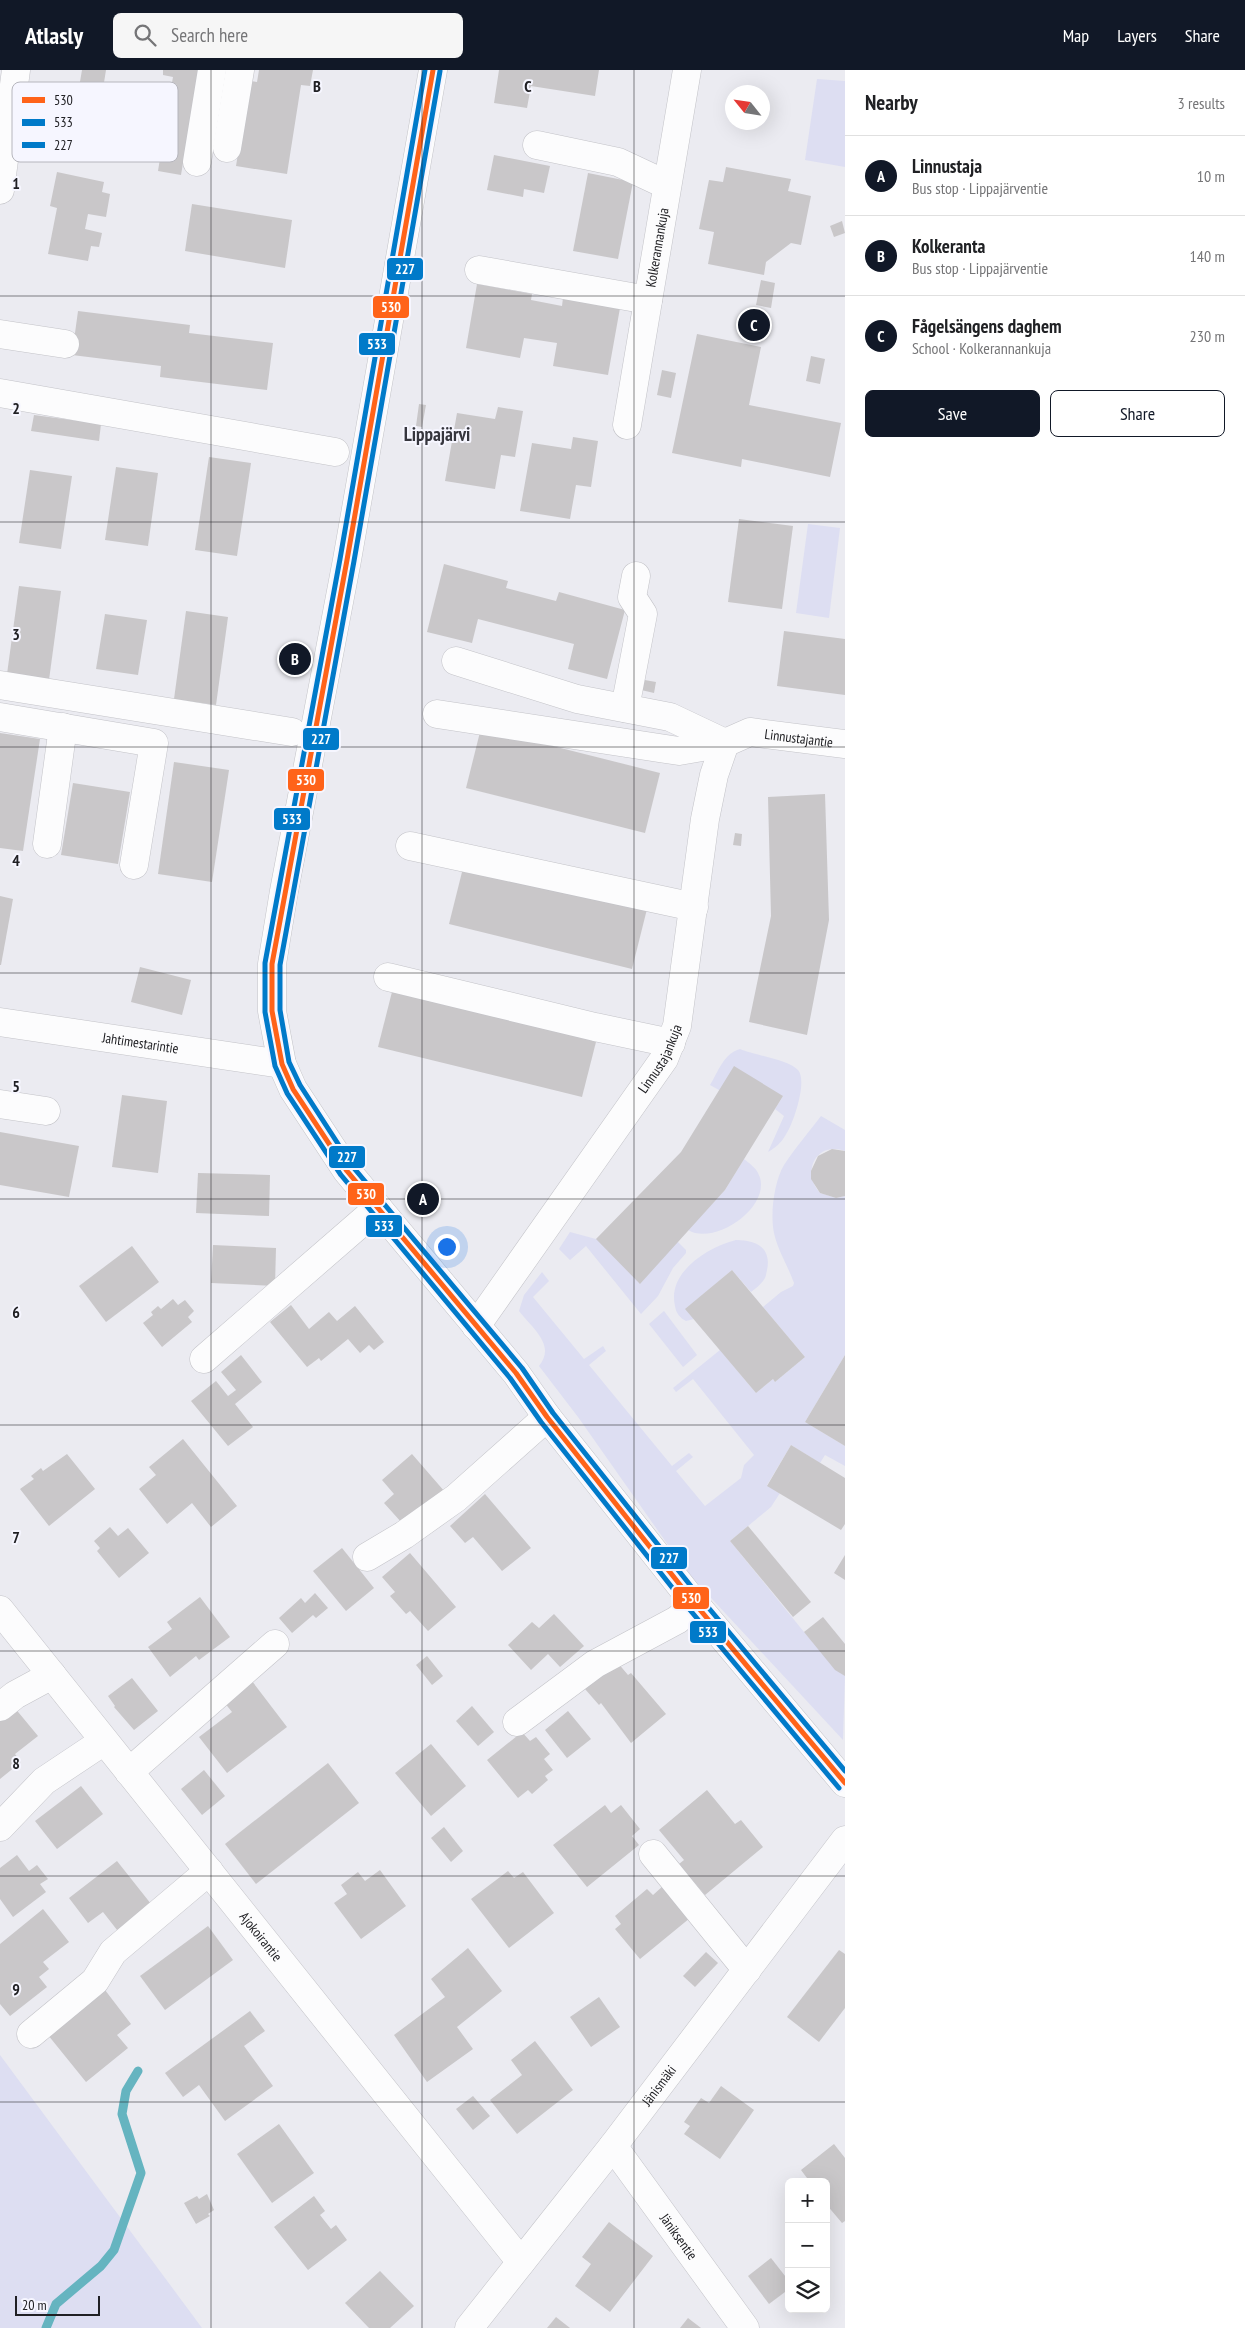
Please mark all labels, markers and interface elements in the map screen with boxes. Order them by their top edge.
search box [113,13,463,58]
text: Atlasly [25,20,83,51]
icon: search [131,21,159,49]
text: Search here [171,23,248,47]
text: Map [1063,24,1089,47]
text: Layers [1117,24,1157,47]
text: Share [1185,24,1220,47]
text: B [313,76,321,96]
text: C [524,76,532,96]
legend [12,82,178,162]
north arrow [725,85,770,130]
text: Nearby [865,89,918,116]
text: 530 [54,91,73,109]
text: 3 results [1178,93,1225,113]
text: 533 [54,113,73,131]
text: 227 [54,136,73,154]
text: Linnustaja [912,154,982,178]
text: A [877,166,885,186]
text: 10 m [1197,166,1225,186]
text: 1 [12,173,20,193]
text: Bus stop · Lippajärventie [912,178,1048,198]
street label: Kolkerannankuja [641,206,673,289]
text: Kolkeranta [912,234,985,258]
text: B [877,246,885,266]
text: 140 m [1190,246,1225,266]
line badge: 227 [386,257,424,281]
text: Bus stop · Lippajärventie [912,258,1048,278]
text: 227 [395,260,415,278]
line badge: 530 [372,295,410,319]
text: 530 [381,298,401,316]
pin: C [738,306,770,344]
text: Fågelsängens daghem [912,314,1062,338]
text: C [877,326,885,346]
text: 230 m [1190,326,1225,346]
line badge: 533 [358,332,396,356]
text: 533 [367,335,387,353]
text: School · Kolkerannankuja [912,338,1051,358]
button: Save [865,390,1040,437]
button: Share [1050,390,1225,437]
text: 2 [12,398,20,418]
district label: Lippajärvi [404,422,470,446]
text: 3 [12,624,20,644]
pin: B [279,640,311,678]
street label: Linnustajantie [763,725,834,751]
line badge: 227 [302,727,340,751]
text: 227 [311,730,331,748]
line badge: 530 [287,768,325,792]
text: 530 [296,771,316,789]
line badge: 533 [273,807,311,831]
text: 533 [282,810,302,828]
text: 4 [12,850,20,870]
street label: Linnustajankuja [634,1022,686,1097]
street label: Jahtimestarintie [100,1028,180,1058]
text: 5 [12,1076,20,1096]
line badge: 227 [328,1145,366,1169]
text: 227 [337,1148,357,1166]
pin: A [407,1180,439,1218]
line badge: 530 [347,1182,385,1206]
text: 530 [356,1185,376,1203]
line badge: 533 [365,1214,403,1238]
text: 533 [374,1217,394,1235]
your location [434,1234,460,1260]
text: 6 [12,1302,20,1322]
text: 7 [12,1527,20,1547]
line badge: 227 [650,1546,688,1570]
text: 227 [659,1549,679,1567]
line badge: 530 [672,1586,710,1610]
text: 530 [681,1589,701,1607]
line badge: 533 [689,1620,727,1644]
text: 533 [698,1623,718,1641]
text: 8 [12,1753,20,1773]
street label: Ajokoirantie [236,1908,286,1965]
text: 9 [12,1979,20,1999]
street label: Jänismäki [637,2062,680,2110]
map controls [785,2178,830,2313]
button: + [785,2178,830,2223]
street label: Jäniksentie [655,2209,702,2264]
button: − [785,2223,830,2268]
button: layers [785,2268,830,2313]
scale bar [15,2293,100,2316]
text: 20 m [22,2296,47,2314]

